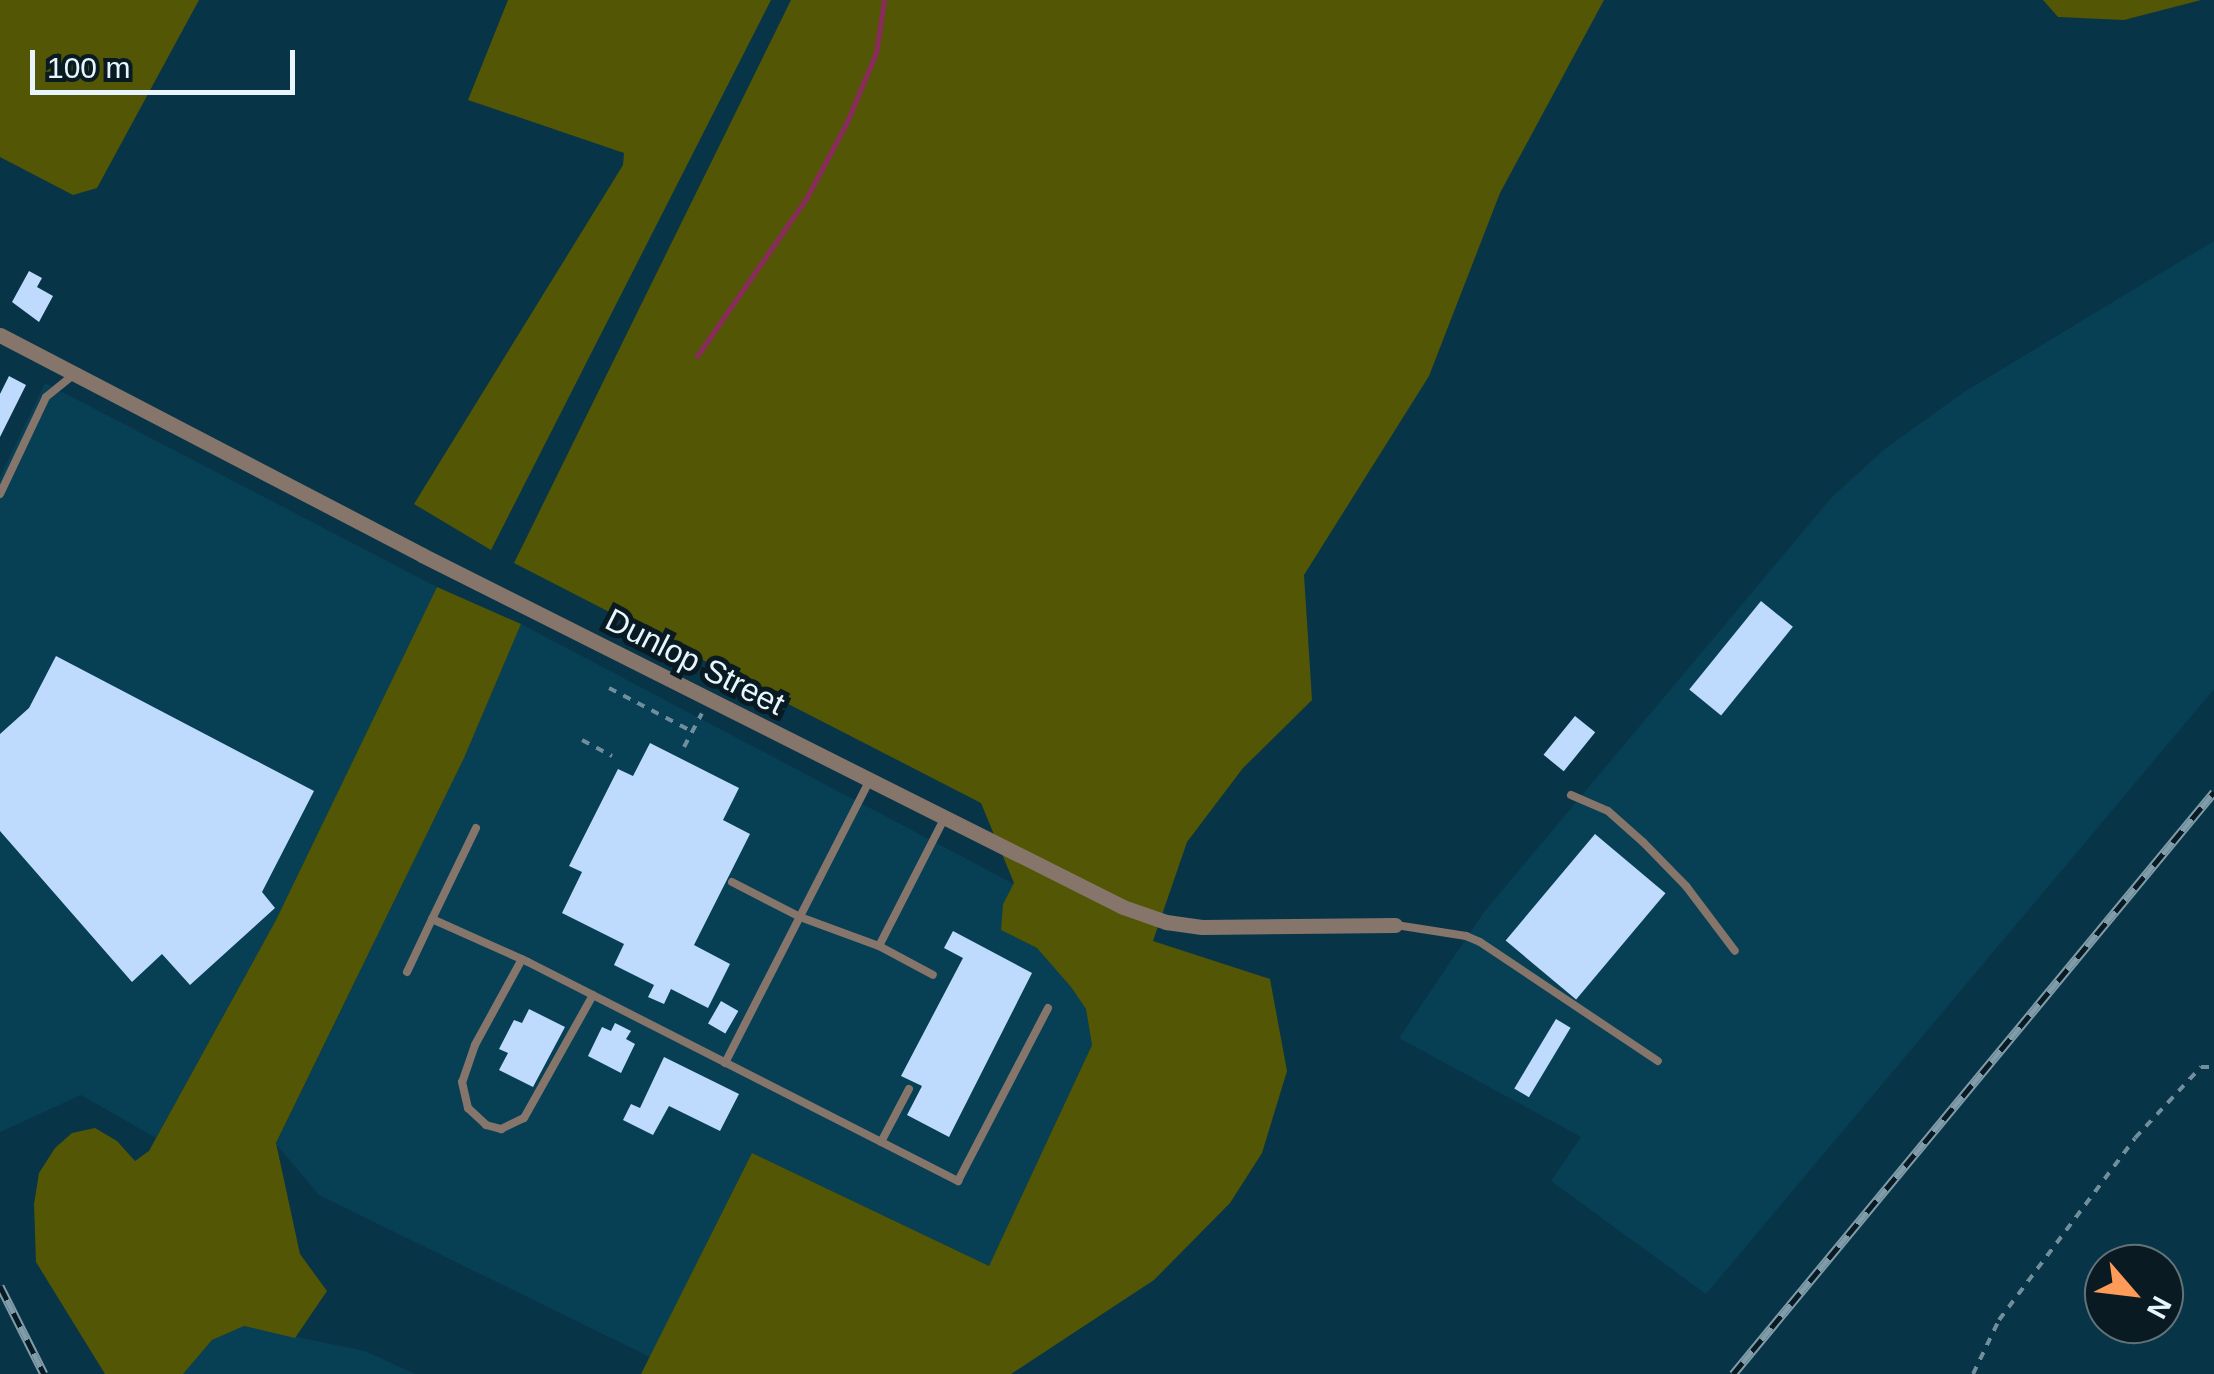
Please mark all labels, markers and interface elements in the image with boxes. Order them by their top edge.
scale bar [35,30,300,92]
text: 100 m [47,51,130,84]
street label: Dunlop Street [599,600,791,724]
north arrow [2084,1244,2184,1344]
text: N [2141,1291,2178,1324]

